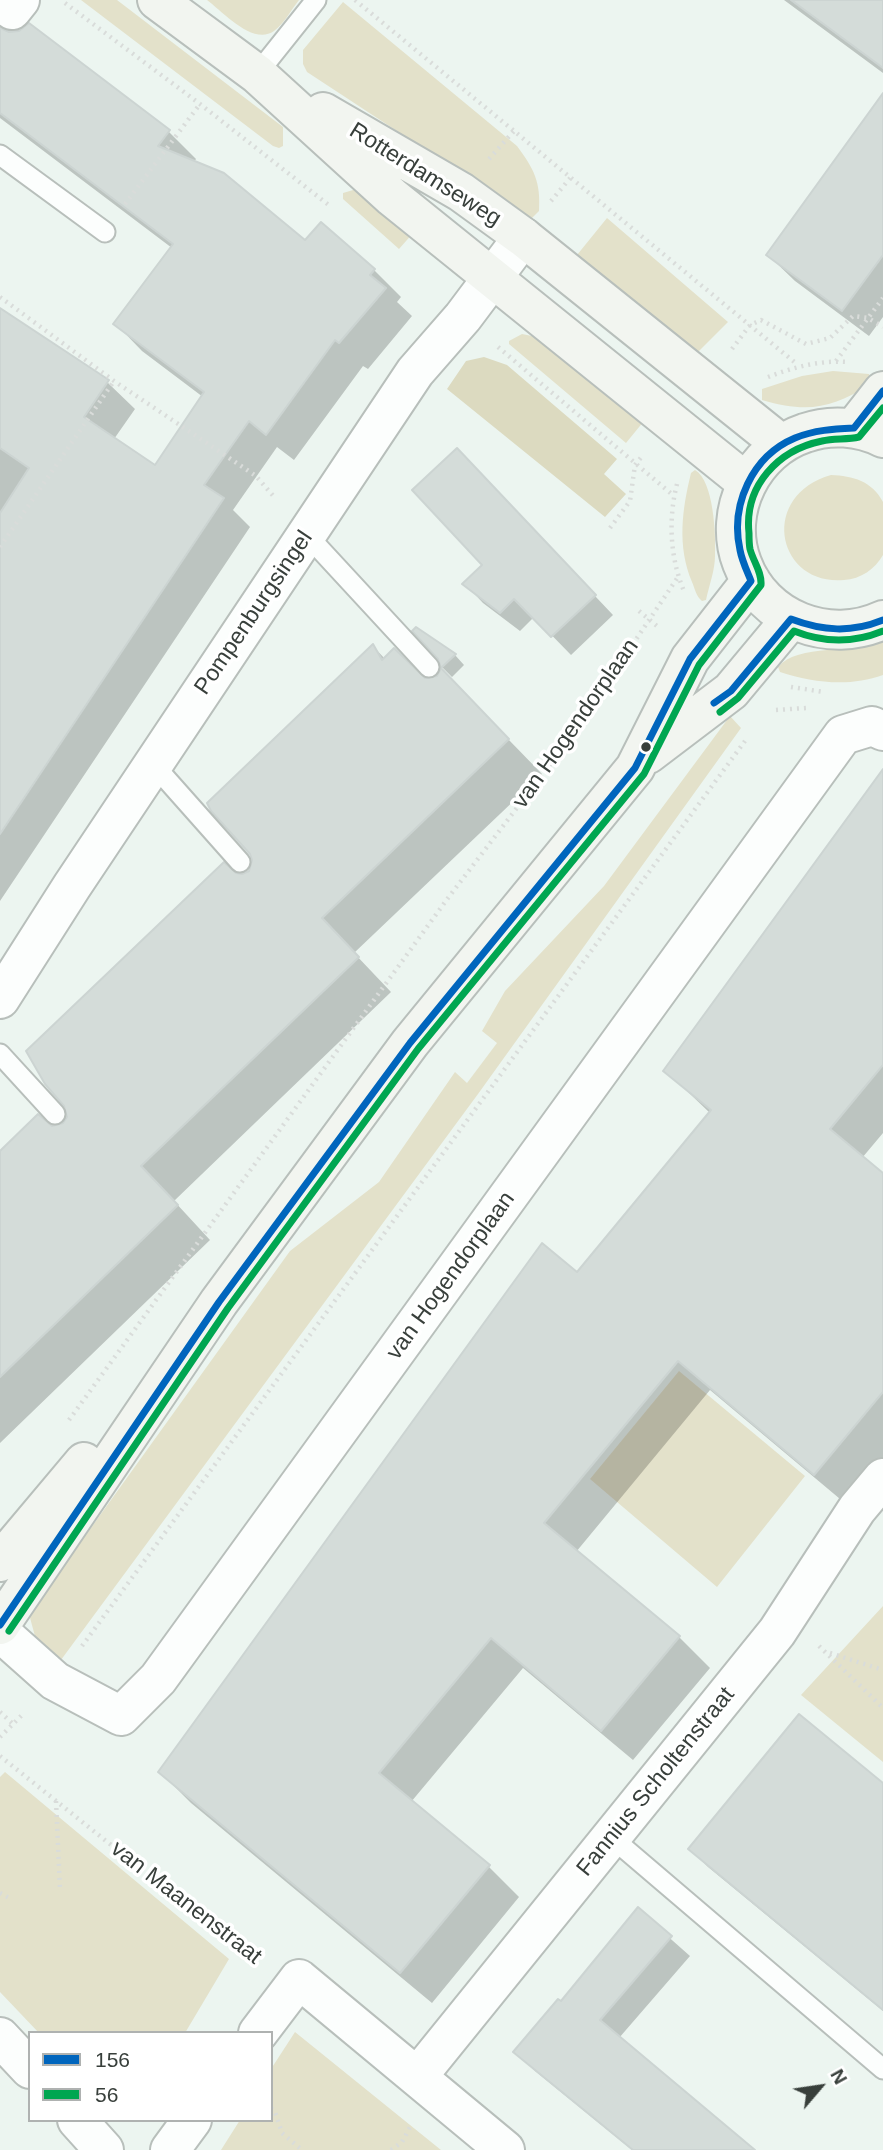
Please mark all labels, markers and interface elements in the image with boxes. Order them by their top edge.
street label: Rotterdamseweg [344,117,506,233]
street label: Pompenburgsingel [189,526,319,700]
street label: van Hogendorplaan [507,634,645,814]
unlabelled marker [639,740,653,754]
street label: van Hogendorplaan [381,1187,521,1365]
street label: Fannius Scholtenstraat [571,1682,741,1882]
street label: van Maanenstraat [105,1835,267,1971]
legend [28,2031,273,2122]
text: 156 [95,2048,130,2071]
north arrow [785,2052,855,2122]
text: N [826,2065,851,2088]
text: 56 [95,2083,118,2106]

